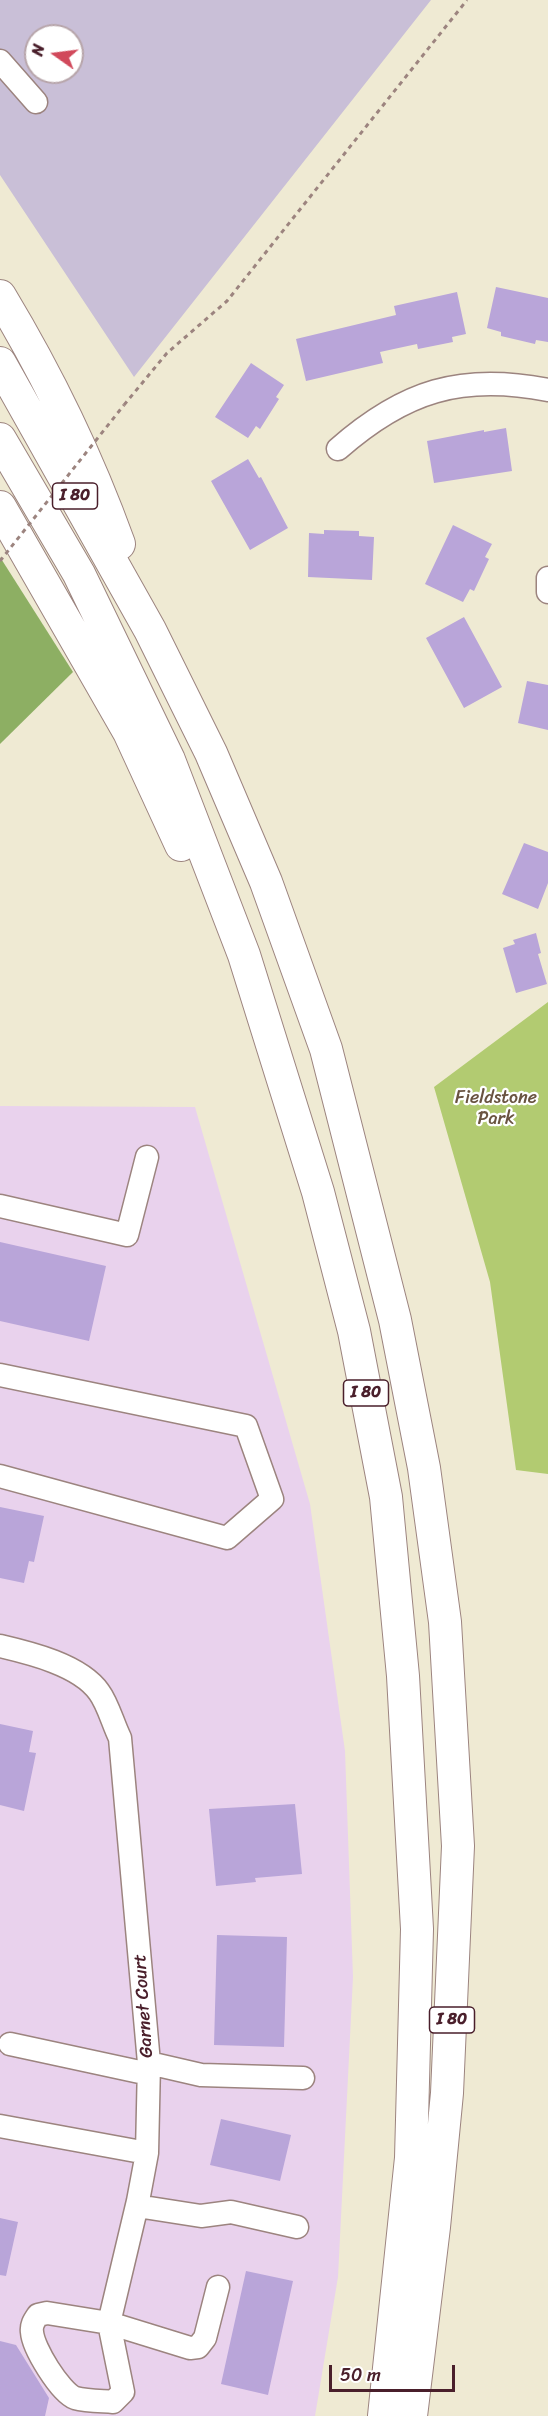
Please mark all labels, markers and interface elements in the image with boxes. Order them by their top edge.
north arrow [24,24,84,84]
text: N [23,41,53,59]
road number: I 80 [52,483,98,509]
park label: Fieldstone Park [455,1087,537,1130]
road number: I 80 [344,1380,388,1406]
street label: Garnet Court [130,1953,158,2059]
road number: I 80 [430,2007,474,2033]
scale bar [332,2353,458,2391]
text: 50 m [340,2359,381,2391]

